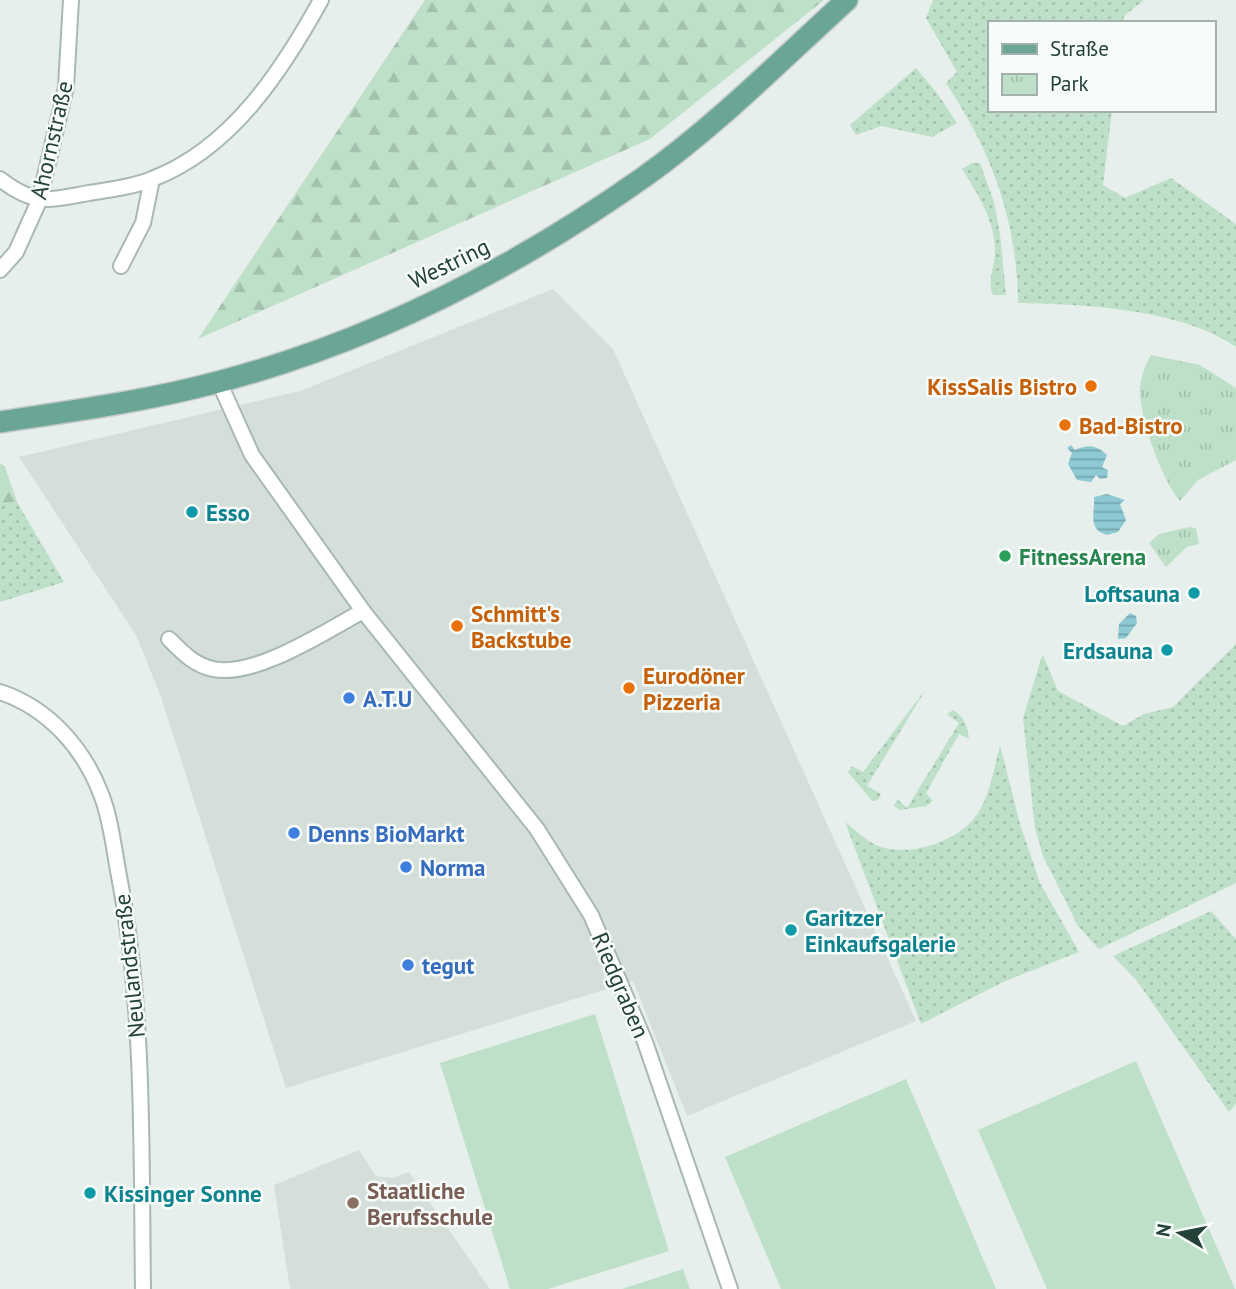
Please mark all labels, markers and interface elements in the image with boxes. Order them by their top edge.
legend [988,21,1215,112]
text: Straße [1050,35,1109,62]
text: Park [1050,70,1089,97]
street label: Ahornstraße [23,78,79,202]
street label: Westring [404,231,494,295]
place label: KissSalis Bistro [927,372,1077,401]
marker: KissSalis Bistro [1083,378,1099,394]
place label: Bad-Bistro [1079,411,1183,440]
marker: Bad-Bistro [1057,417,1073,433]
place label: Esso [206,498,250,527]
marker: Esso [184,504,200,520]
place label: FitnessArena [1019,542,1146,571]
marker: FitnessArena [997,548,1013,564]
place label: Loftsauna [1084,579,1180,608]
marker: Loftsauna [1186,585,1202,601]
place label: Schmitt's Backstube [471,599,571,654]
marker: Schmitt's Backstube [449,618,465,634]
place label: Erdsauna [1063,636,1153,665]
marker: Erdsauna [1159,642,1175,658]
place label: Eurodöner Pizzeria [643,661,746,716]
marker: Eurodöner Pizzeria [621,680,637,696]
place label: A.T.U [363,684,412,713]
marker: A.T.U [341,690,357,706]
place label: Denns BioMarkt [308,819,465,848]
marker: Denns BioMarkt [286,825,302,841]
place label: Norma [420,853,485,882]
marker: Norma [398,859,414,875]
street label: Neulandstraße [107,893,151,1039]
place label: Garitzer Einkaufsgalerie [805,903,956,958]
marker: Garitzer Einkaufsgalerie [783,922,799,938]
street label: Riedgraben [586,928,656,1042]
place label: tegut [422,951,474,980]
marker: tegut [400,957,416,973]
place label: Staatliche Berufsschule [367,1176,493,1231]
place label: Kissinger Sonne [104,1179,262,1208]
marker: Kissinger Sonne [82,1185,98,1201]
marker: Staatliche Berufsschule [345,1195,361,1211]
north arrow [1145,1198,1215,1268]
text: N [1150,1222,1176,1238]

